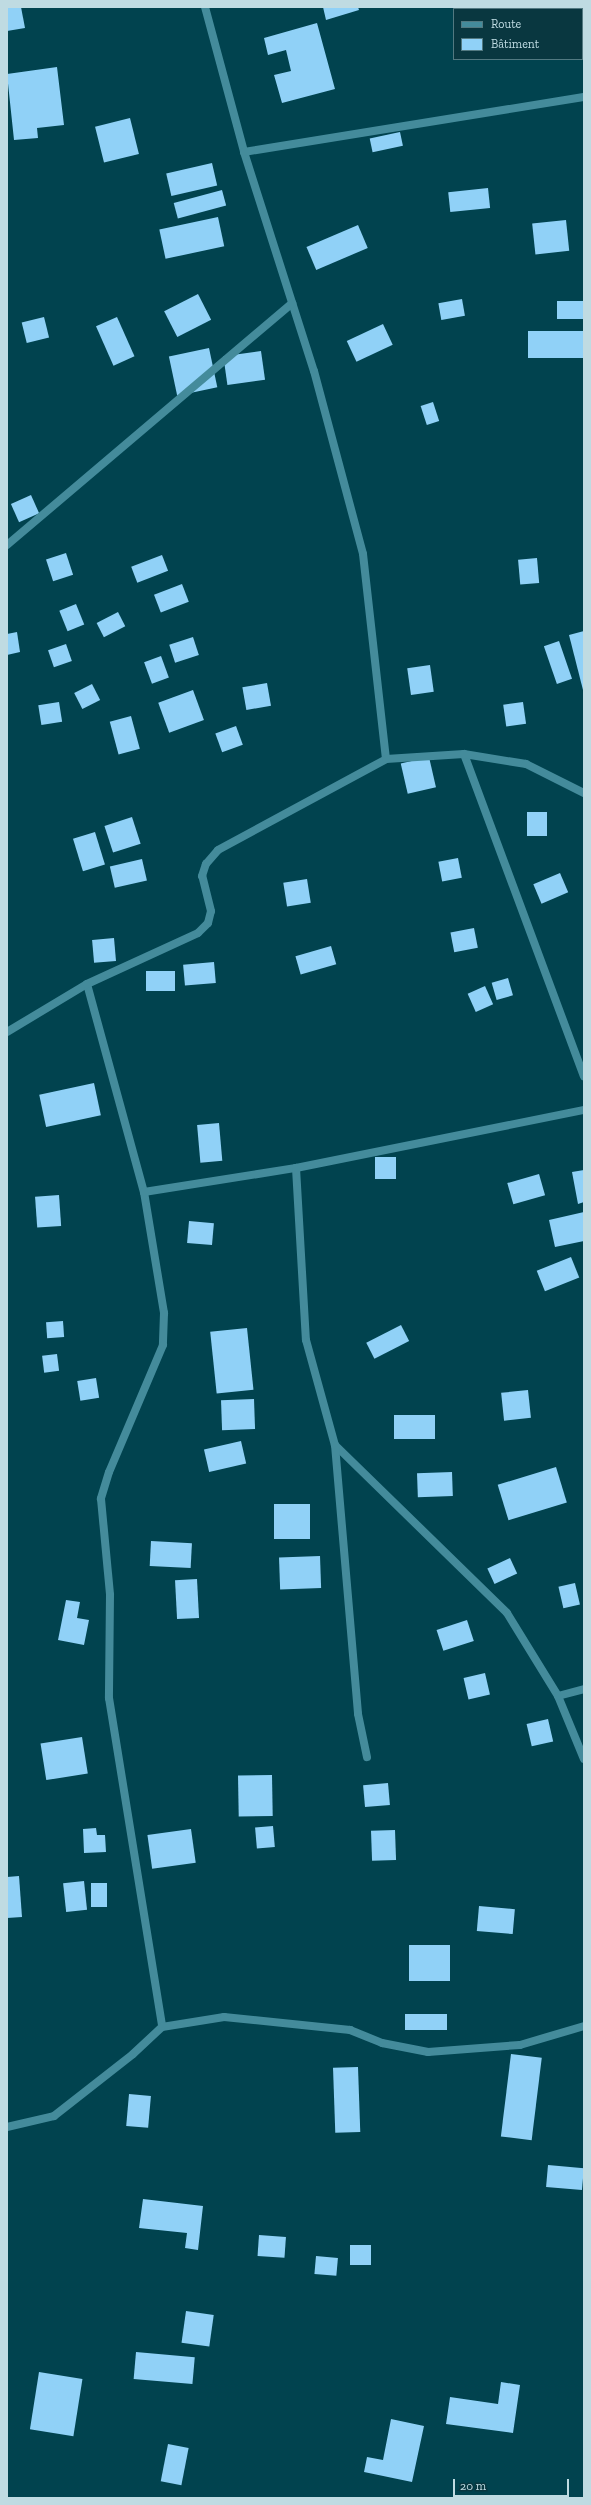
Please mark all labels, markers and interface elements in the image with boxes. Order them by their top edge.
legend [453,8,583,60]
text: Route [491,17,521,31]
text: Bâtiment [491,37,539,51]
scale bar [455,2471,571,2497]
text: 20 m [460,2479,486,2493]

